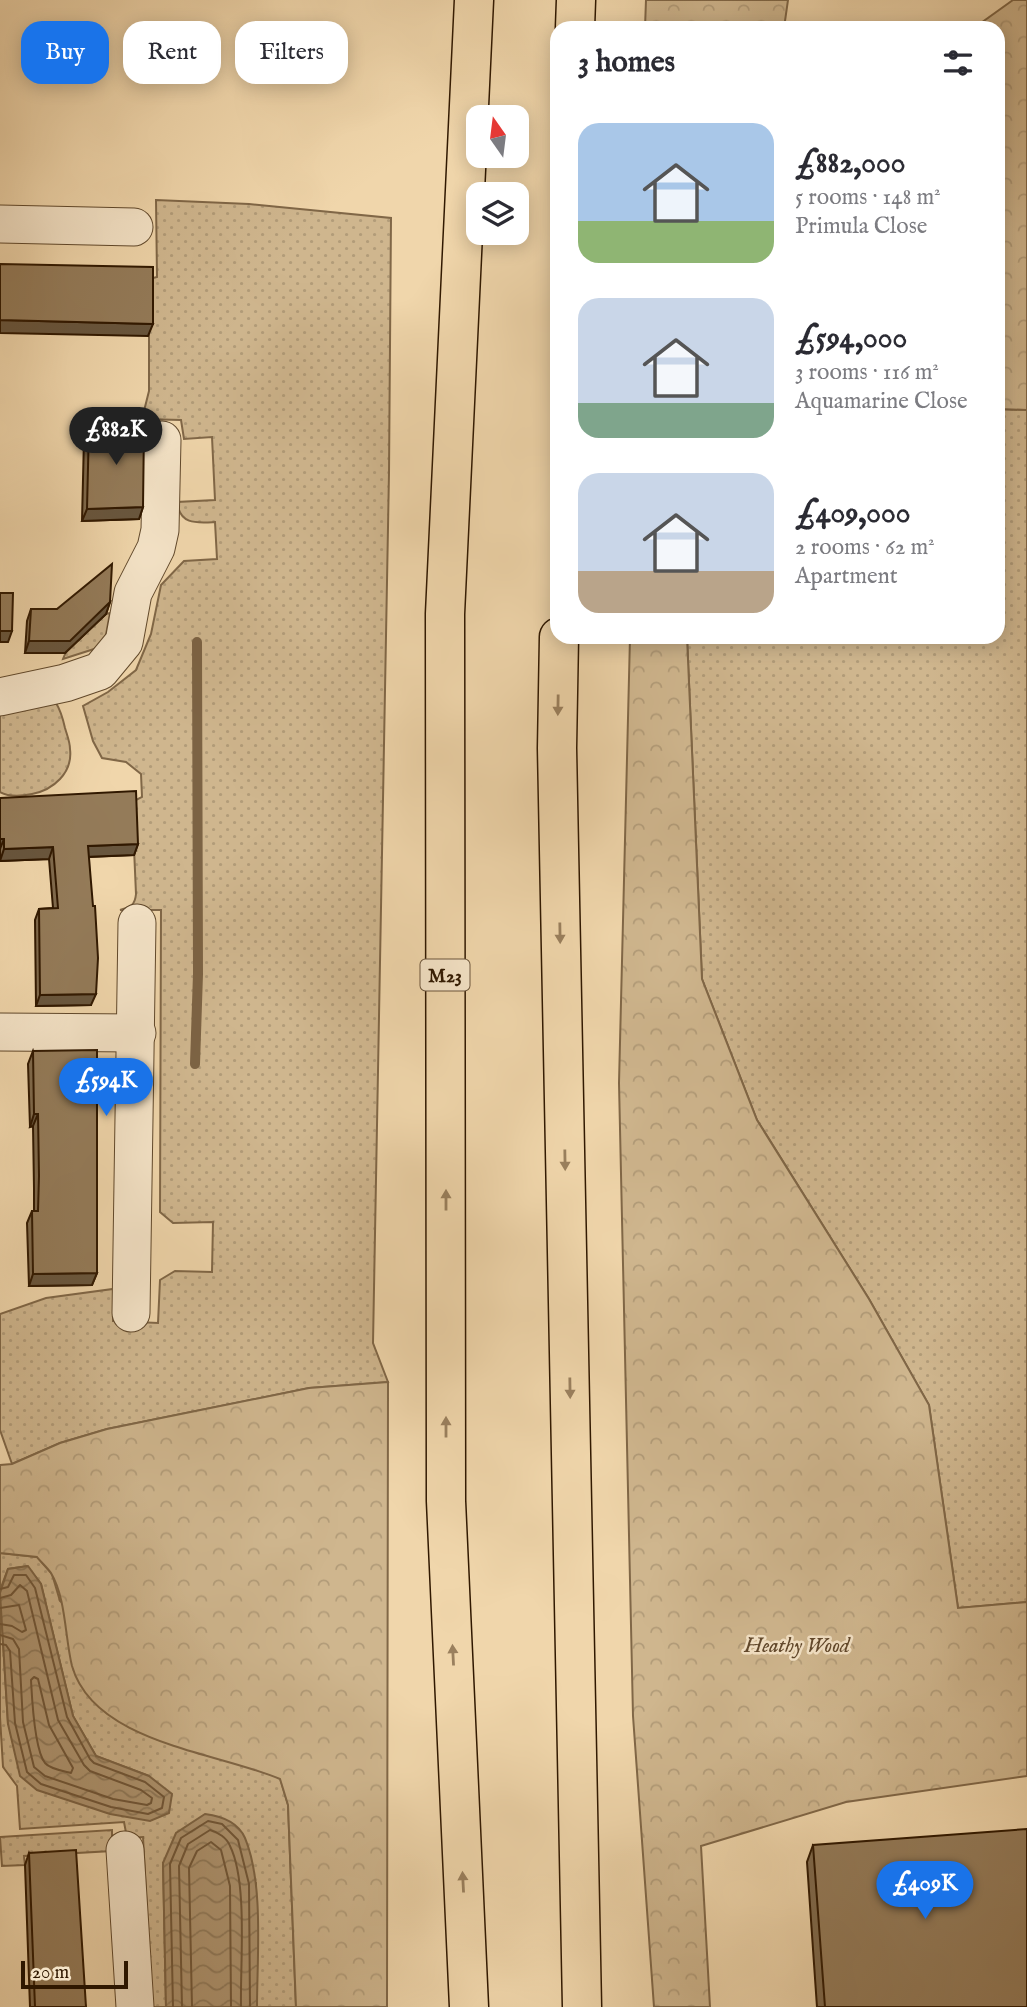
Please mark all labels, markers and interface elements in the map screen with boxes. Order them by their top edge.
chip: Buy [21,21,109,84]
chip: Rent [123,21,221,84]
chip: Filters [235,21,348,84]
text: 3 homes [578,44,675,82]
icon: filters [939,44,977,82]
north arrow [466,105,528,168]
map controls [466,105,529,245]
text: £882,000 [795,145,906,183]
icon: home [634,151,718,235]
button: layers [466,182,529,245]
text: 5 rooms · 148 m² [795,183,941,212]
text: Primula Close [795,212,927,241]
text: £594,000 [795,320,907,358]
icon: home [634,326,718,410]
text: 3 rooms · 116 m² [795,358,939,387]
text: Aquamarine Close [795,387,968,416]
pin: £882K [67,407,165,467]
text: £882K [85,415,147,444]
text: £409,000 [795,495,911,533]
icon: home [634,501,718,585]
text: 2 rooms · 62 m² [795,533,935,562]
text: Apartment [795,562,898,591]
one-way arrow [552,694,563,716]
one-way arrow [555,922,566,944]
road number: M23 [420,959,470,990]
pin: £594K [57,1058,155,1118]
text: £594K [75,1066,137,1095]
one-way arrow [559,1149,571,1171]
one-way arrow [440,1189,452,1211]
one-way arrow [564,1377,575,1399]
one-way arrow [440,1416,452,1438]
park label: Heathy Wood [743,1633,852,1660]
one-way arrow [447,1644,458,1666]
pin: £409K [876,1862,974,1921]
text: £409K [892,1869,958,1898]
one-way arrow [457,1871,468,1893]
scale bar [21,1958,128,1990]
text: 20 m [32,1961,69,1985]

